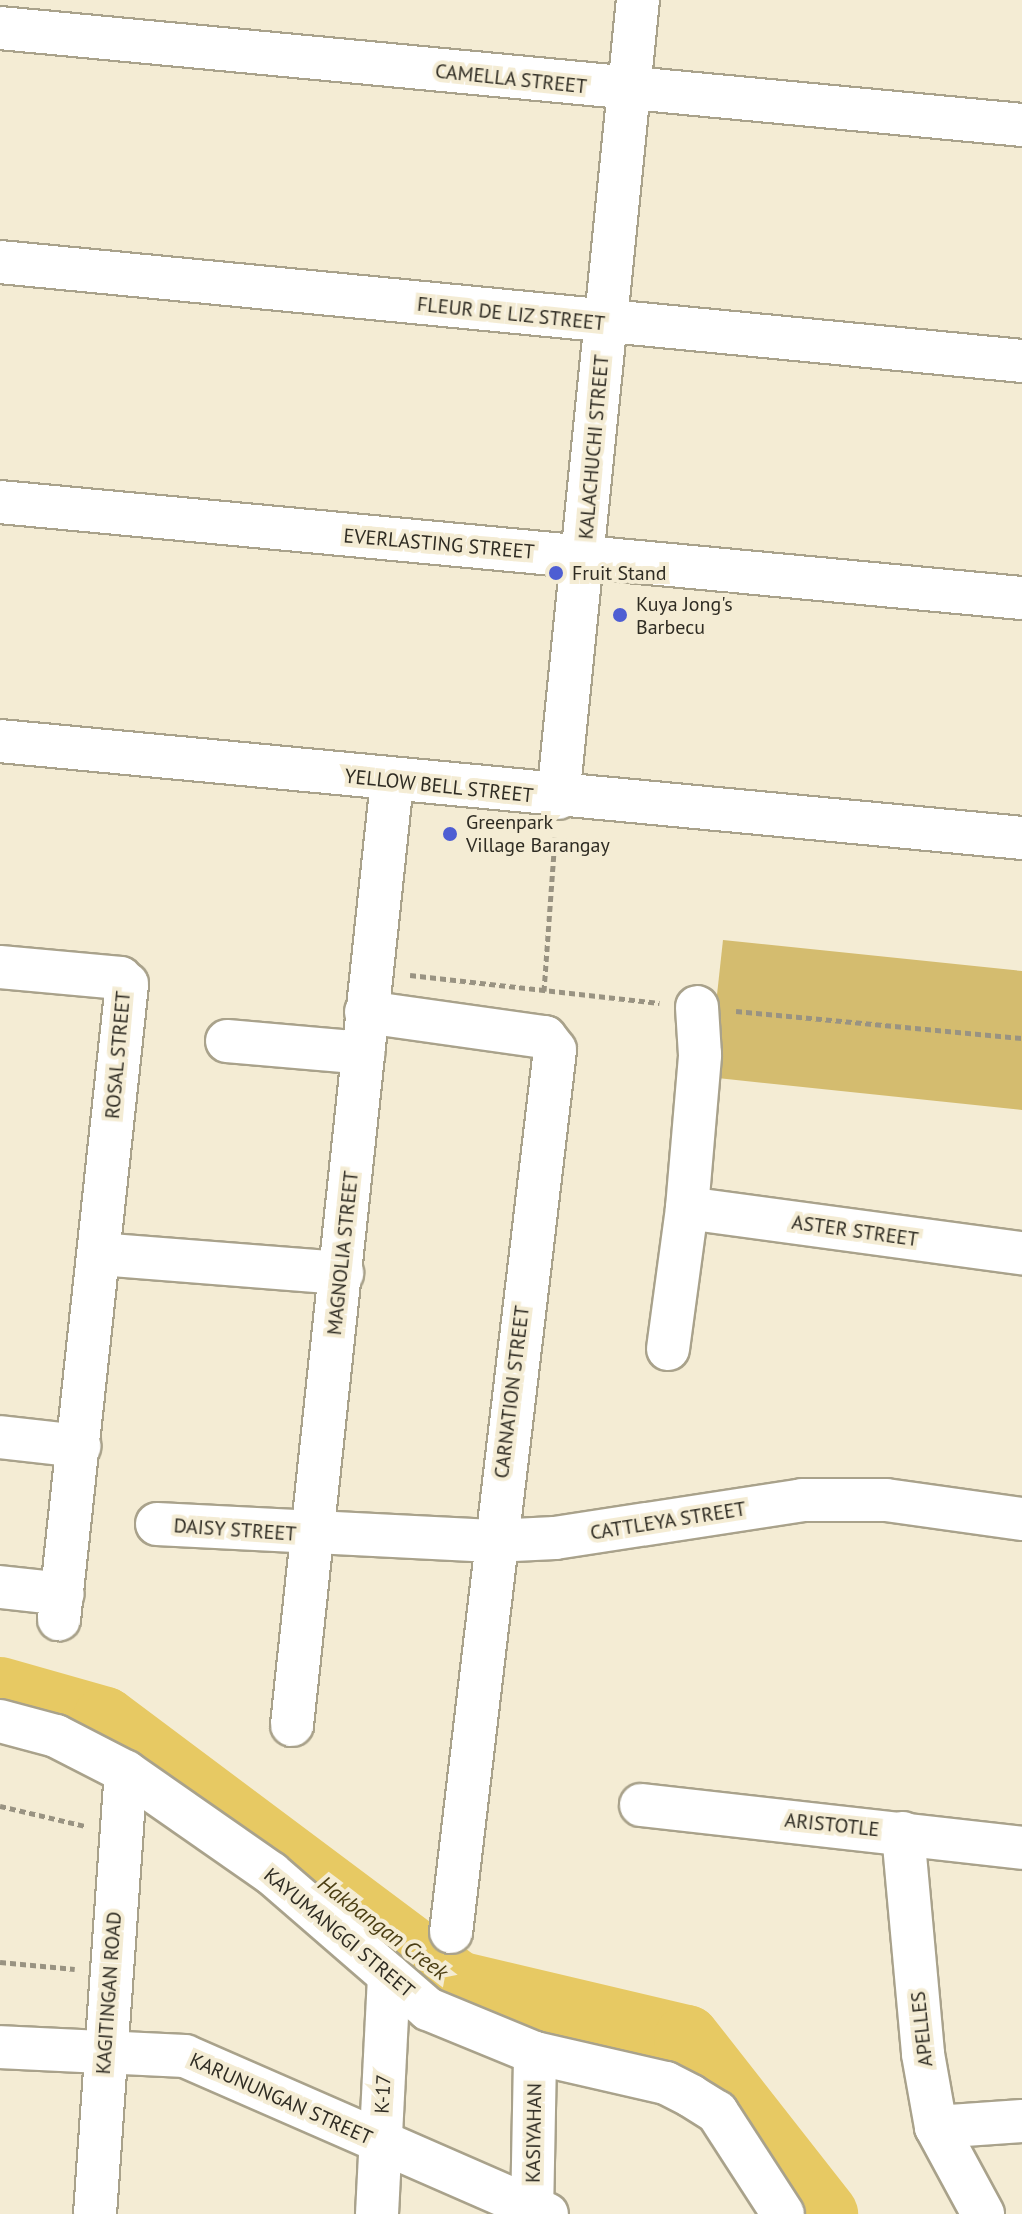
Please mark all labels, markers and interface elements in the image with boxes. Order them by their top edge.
street label: CAMELLA STREET [434,59,588,99]
street label: FLEUR DE LIZ STREET [416,292,606,336]
street label: KALACHUCHI STREET [574,354,614,540]
street label: EVERLASTING STREET [343,524,535,564]
place label: Fruit Stand [572,561,666,585]
marker: Fruit Stand [547,564,565,582]
place label: Kuya Jong's Barbecu [636,592,733,639]
marker: Kuya Jong's Barbecu [611,606,629,624]
street label: YELLOW BELL STREET [343,764,535,808]
place label: Greenpark Village Barangay [466,810,610,857]
marker: Greenpark Village Barangay [441,825,459,843]
street label: ROSAL STREET [100,990,136,1120]
street label: MAGNOLIA STREET [322,1169,364,1337]
street label: ASTER STREET [790,1210,920,1252]
street label: CARNATION STREET [489,1304,535,1480]
street label: CATTLEYA STREET [588,1497,748,1545]
street label: DAISY STREET [173,1514,297,1546]
street label: ARISTOTLE [783,1808,881,1842]
street label: KAYUMANGGI STREET [259,1863,419,2003]
water label: Hakbangan Creek [313,1870,453,1986]
street label: KAGITINGAN ROAD [91,1911,127,2075]
street label: APELLES [906,1990,938,2068]
street label: KARUNUNGAN STREET [186,2048,376,2150]
street label: K-17 [370,2074,396,2114]
street label: KASIYAHAN [521,2083,547,2183]

